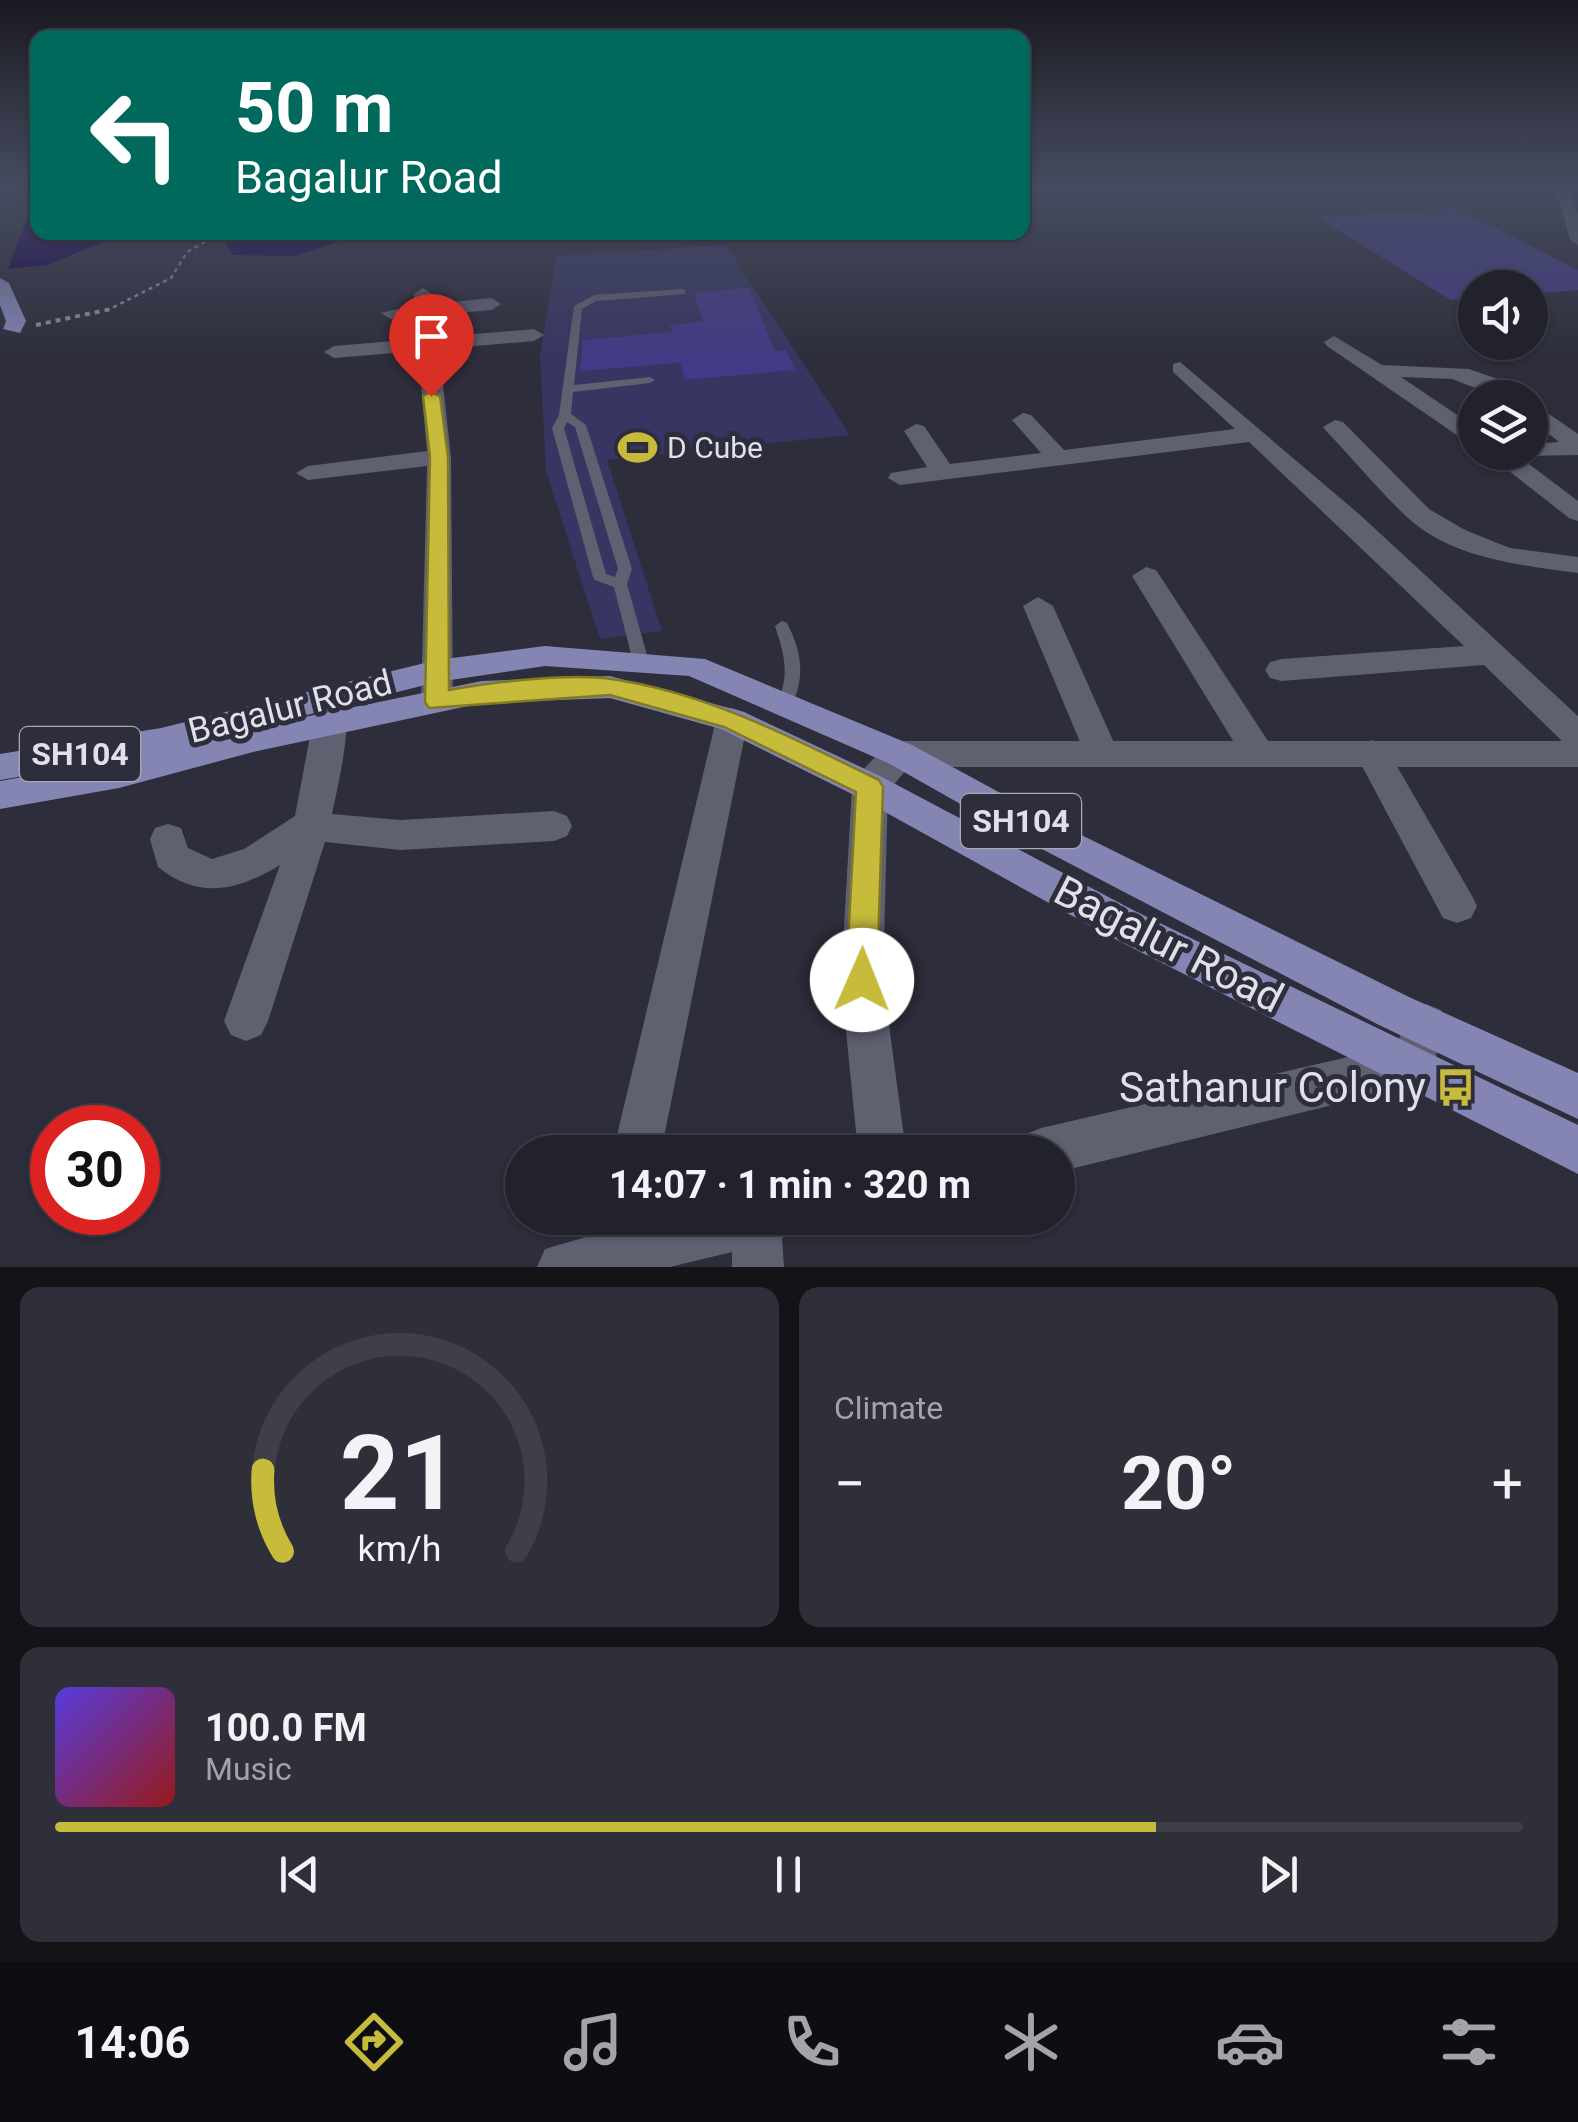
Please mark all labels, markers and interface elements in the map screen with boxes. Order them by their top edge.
text: 50 m [235,67,393,149]
icon: left [70,70,200,200]
text: Bagalur Road [235,151,503,204]
map controls [1458,270,1548,470]
button: sound [1458,270,1548,360]
pin [389,294,474,397]
icon: arrive [404,309,459,364]
button: layers [1458,380,1548,470]
sports icon: D Cube [616,426,658,468]
place label: D Cube [667,430,763,465]
street label: Bagalur Road [184,662,396,752]
road number: SH104 [20,727,140,781]
road number: SH104 [961,794,1081,848]
street label: Bagalur Road [1047,865,1291,1023]
position arrow [810,928,914,1032]
place label: Sathanur Colony [1119,1063,1426,1112]
bus stop icon: Sathanur Colony [1435,1066,1477,1108]
speed limit sign: 30 [30,1105,160,1235]
text: 14:07 · 1 min · 320 m [609,1163,971,1207]
text: Climate [834,1389,943,1427]
text: 21 [340,1413,459,1534]
text: 20° [1121,1439,1236,1527]
text: − [834,1452,865,1516]
text: + [1492,1452,1523,1516]
text: km/h [358,1528,441,1570]
text: 100.0 FM [205,1706,367,1750]
text: Music [205,1750,292,1788]
icon: previous [272,1847,327,1902]
icon: pause [761,1847,816,1902]
icon: next [1251,1847,1306,1902]
icon: directions [339,2007,409,2077]
icon: music [558,2007,628,2077]
icon: phone [777,2007,847,2077]
icon: climate [996,2007,1066,2077]
icon: car [1215,2007,1285,2077]
icon: filters [1434,2007,1504,2077]
text: 14:06 [74,2016,190,2069]

